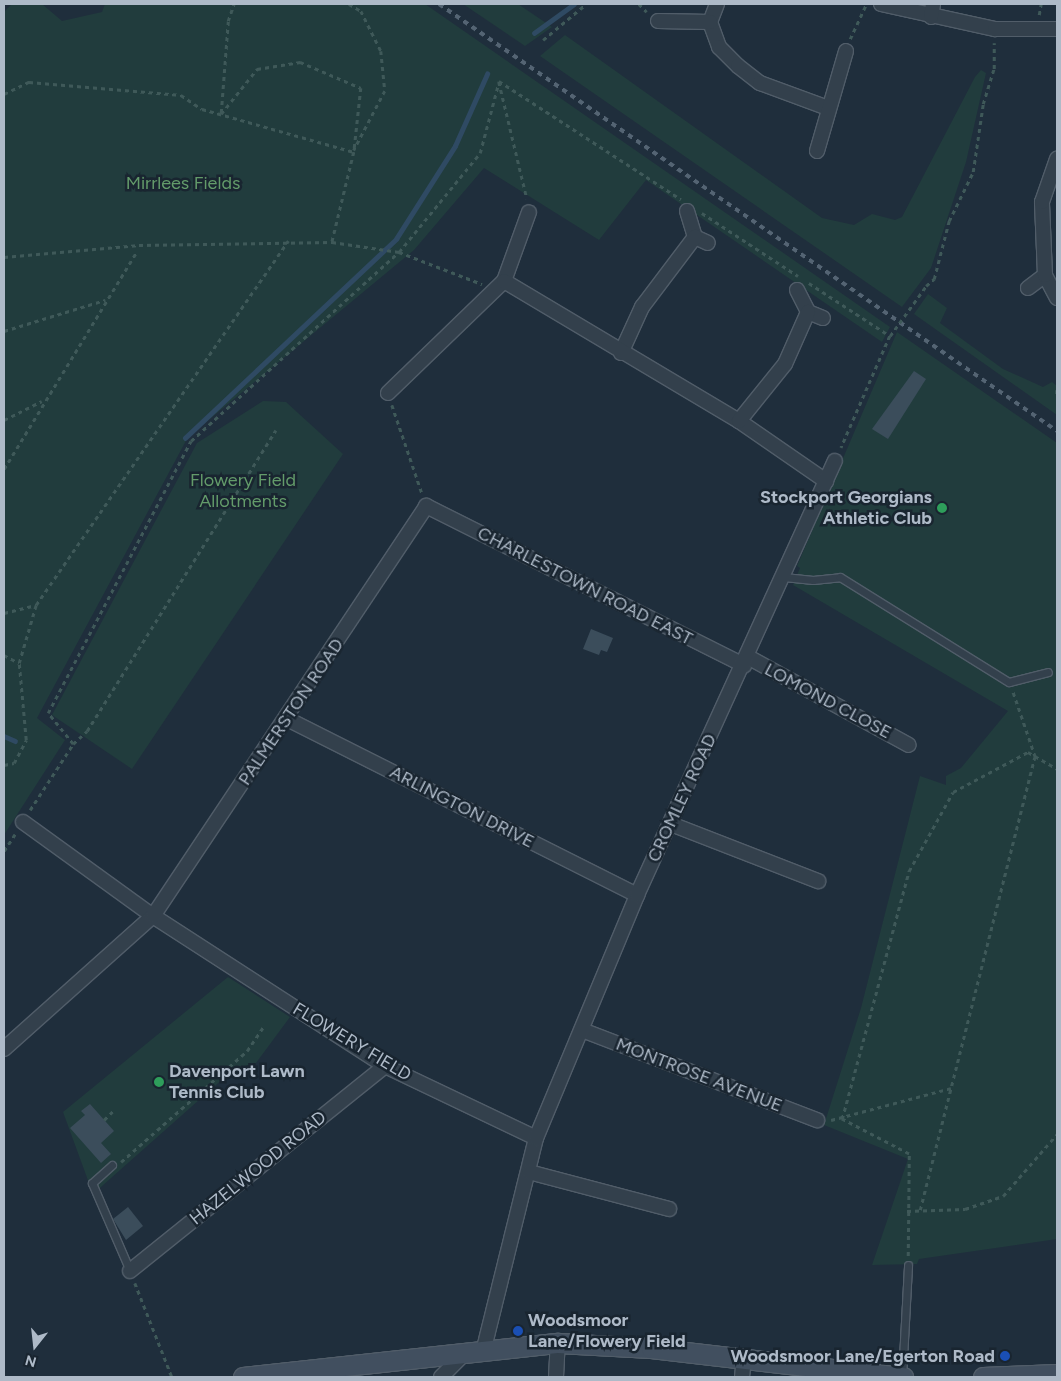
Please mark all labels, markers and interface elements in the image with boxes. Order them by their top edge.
park label: Mirrlees Fields [126,172,240,194]
park label: Flowery Field Allotments [190,470,296,512]
place label: Stockport Georgians Athletic Club [760,487,932,530]
marker: Stockport Georgians Athletic Club [936,502,948,514]
street label: CHARLESTOWN ROAD EAST [474,522,696,650]
street label: PALMERSTON ROAD [234,635,348,789]
street label: LOMOND CLOSE [761,658,895,744]
street label: CROMLEY ROAD [643,731,721,865]
street label: ARLINGTON DRIVE [386,761,538,853]
street label: FLOWERY FIELD [289,998,415,1086]
street label: MONTROSE AVENUE [613,1033,785,1117]
place label: Davenport Lawn Tennis Club [169,1061,305,1104]
marker: Davenport Lawn Tennis Club [153,1076,165,1088]
street label: HAZELWOOD ROAD [185,1106,331,1230]
place label: Woodsmoor Lane/Flowery Field [528,1310,686,1352]
north arrow [10,1321,60,1371]
marker: Woodsmoor Lane/Flowery Field [512,1325,524,1337]
place label: Woodsmoor Lane/Egerton Road [730,1345,995,1367]
marker: Woodsmoor Lane/Egerton Road [999,1350,1011,1362]
text: N [23,1351,38,1371]

